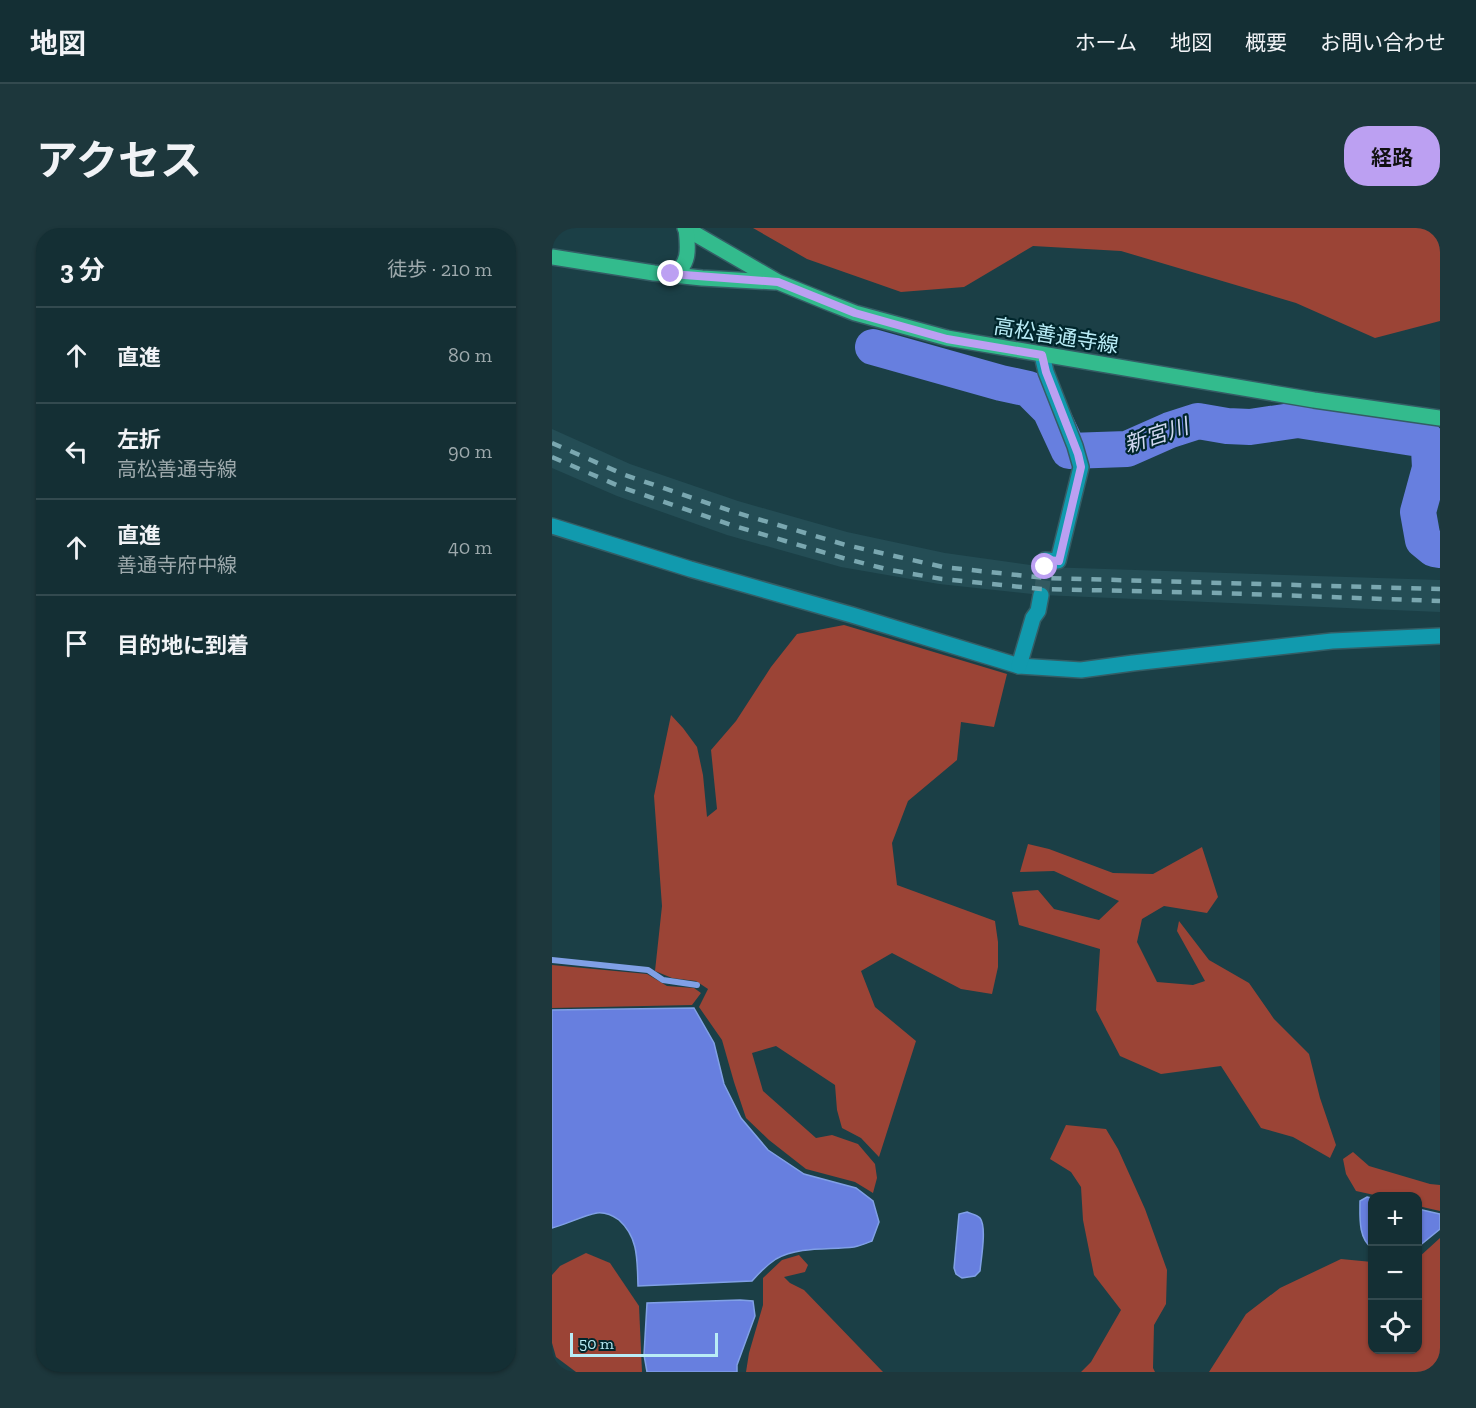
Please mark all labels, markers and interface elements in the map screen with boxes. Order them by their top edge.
text: 地図 [30,27,86,60]
text: ホーム [1075,30,1137,55]
text: 地図 [1170,30,1212,55]
text: 概要 [1245,30,1287,55]
text: お問い合わせ [1320,30,1446,55]
button: 経路 [1344,126,1440,186]
text: アクセス [36,135,202,186]
text: 3 分 [60,254,105,286]
text: 徒歩 · 210 m [387,257,492,281]
route end [657,260,683,286]
street label: 高松善通寺線 [992,313,1120,358]
icon: ahead [60,339,93,372]
text: 80 m [448,343,492,367]
text: 直進 [117,344,161,371]
water label: 新宮川 [1121,412,1194,459]
text: 左折 [117,426,161,453]
icon: left [60,435,93,468]
text: 90 m [448,439,492,463]
text: 高松善通寺線 [117,457,237,481]
text: 直進 [117,522,161,549]
icon: ahead [60,531,93,564]
text: 40 m [448,535,492,559]
text: 善通寺府中線 [117,553,237,577]
route start [1031,553,1057,579]
icon: arrive [60,627,93,660]
text: 目的地に到着 [117,632,249,659]
map controls [1368,1192,1422,1354]
button: + [1368,1192,1422,1246]
button: − [1368,1246,1422,1300]
button: locate [1368,1300,1422,1354]
scale bar [570,1330,718,1358]
text: 50 m [579,1334,614,1353]

